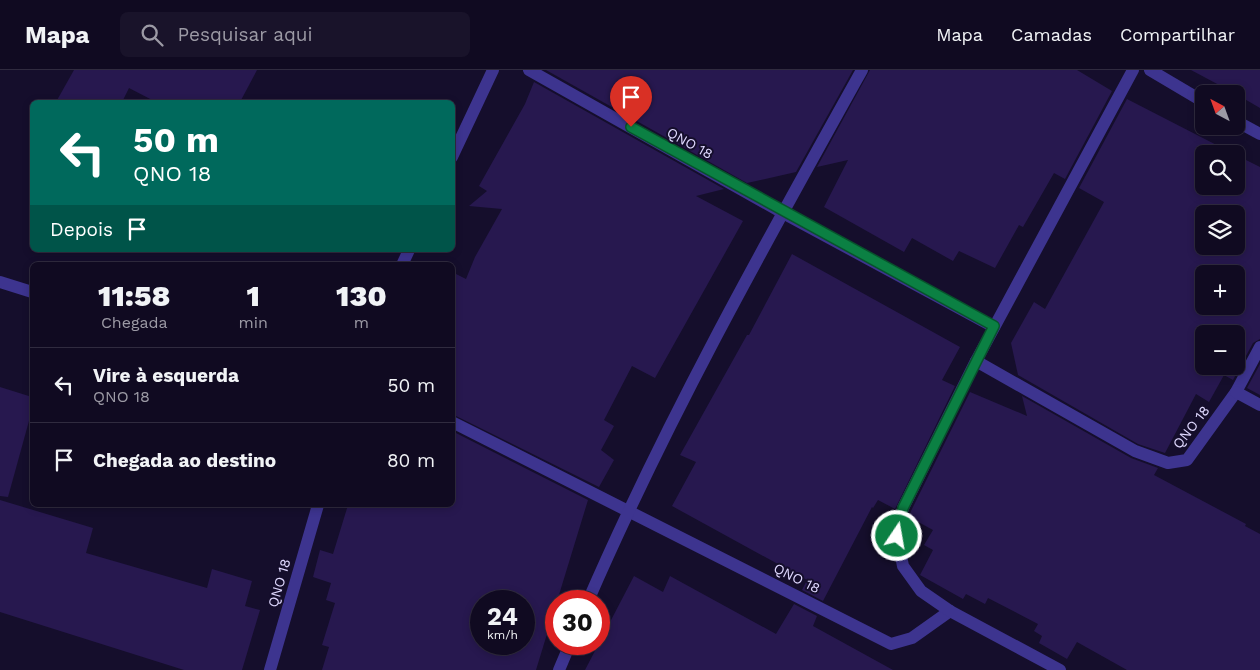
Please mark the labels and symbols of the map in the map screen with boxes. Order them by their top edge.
pin [610,76,652,127]
north arrow [1195,85,1245,135]
street label: QNO 18 [664,124,716,162]
street label: QNO 18 [1169,402,1213,452]
position arrow [870,509,922,561]
street label: QNO 18 [264,557,294,609]
street label: QNO 18 [771,560,823,596]
speed limit sign: 30 [545,590,610,655]

